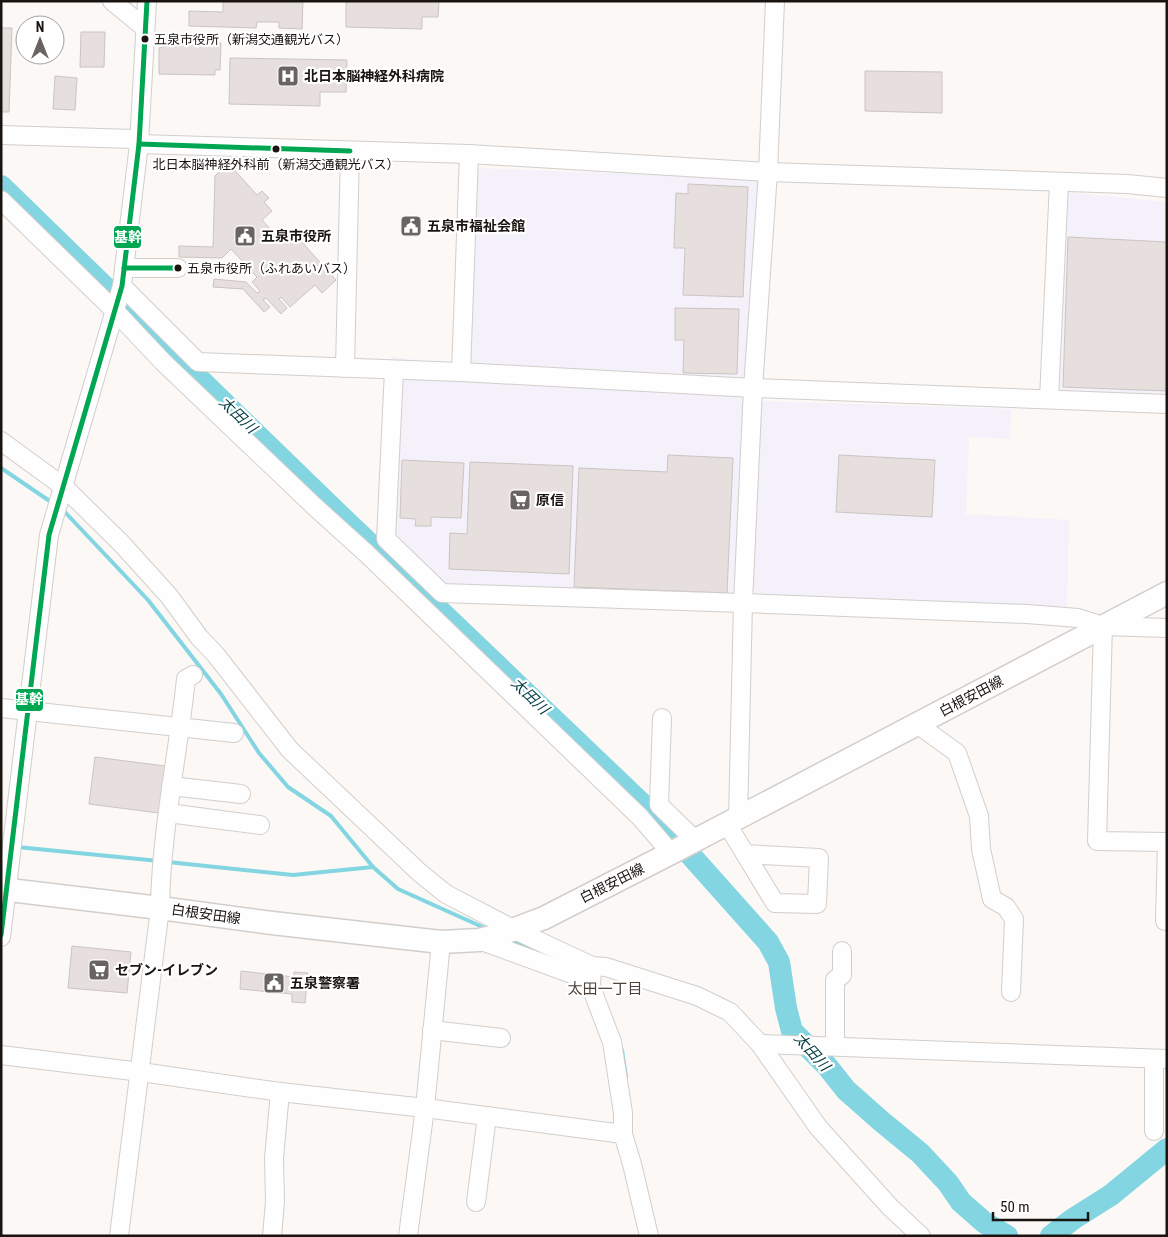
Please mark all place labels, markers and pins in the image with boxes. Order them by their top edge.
place label: 五泉市役所（新潟交通観光バス） [154,32,349,47]
marker: 五泉市役所（新潟交通観光バス） [140,34,150,44]
hospital icon: 北日本脳神経外科病院 [276,64,300,88]
place label: 北日本脳神経外科病院 [304,68,444,84]
marker: 北日本脳神経外科前（新潟交通観光バス） [271,144,281,154]
place label: 北日本脳神経外科前（新潟交通観光バス） [152,157,400,172]
public building icon: 五泉市福祉会館 [399,214,423,238]
place label: 五泉市福祉会館 [427,218,525,234]
public building icon: 五泉市役所 [233,224,257,248]
place label: 五泉市役所 [261,228,331,244]
place label: 五泉市役所（ふれあいバス） [187,261,356,276]
marker: 五泉市役所（ふれあいバス） [173,263,183,273]
supermarket icon: 原信 [508,488,532,512]
place label: 原信 [536,492,564,508]
supermarket icon: セブン-イレブン [87,958,111,982]
place label: セブン-イレブン [115,962,218,978]
public building icon: 五泉警察署 [262,971,286,995]
place label: 五泉警察署 [290,975,360,991]

